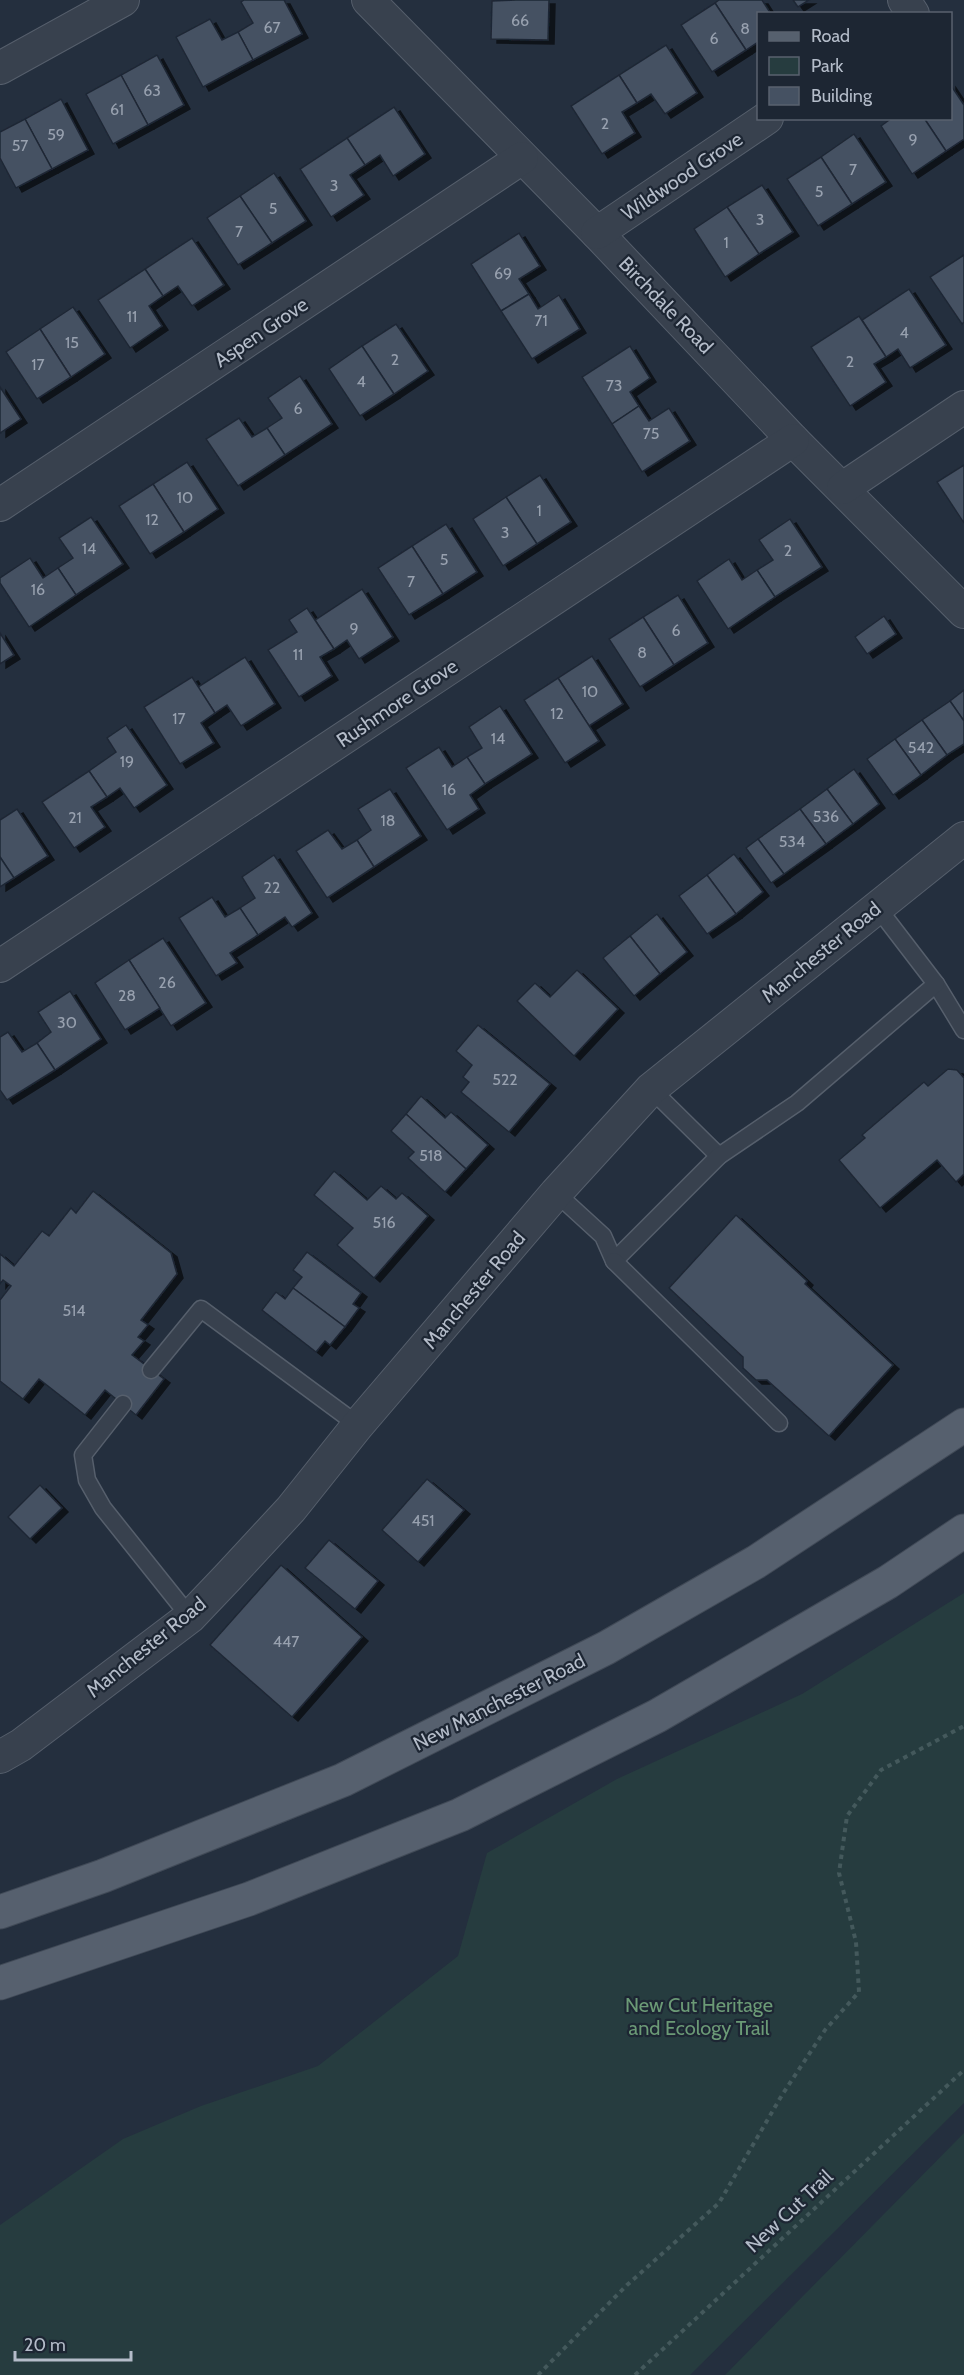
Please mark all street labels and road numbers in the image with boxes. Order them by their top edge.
street label: Wildwood Grove [617,127,747,225]
street label: Birchdale Road [614,252,718,358]
street label: Aspen Grove [210,292,312,372]
street label: Rushmore Grove [332,654,462,752]
street label: Manchester Road [757,897,885,1007]
street label: Manchester Road [418,1226,530,1354]
street label: Manchester Road [82,1592,210,1702]
street label: New Manchester Road [409,1648,589,1756]
street label: New Cut Trail [740,2164,838,2257]

